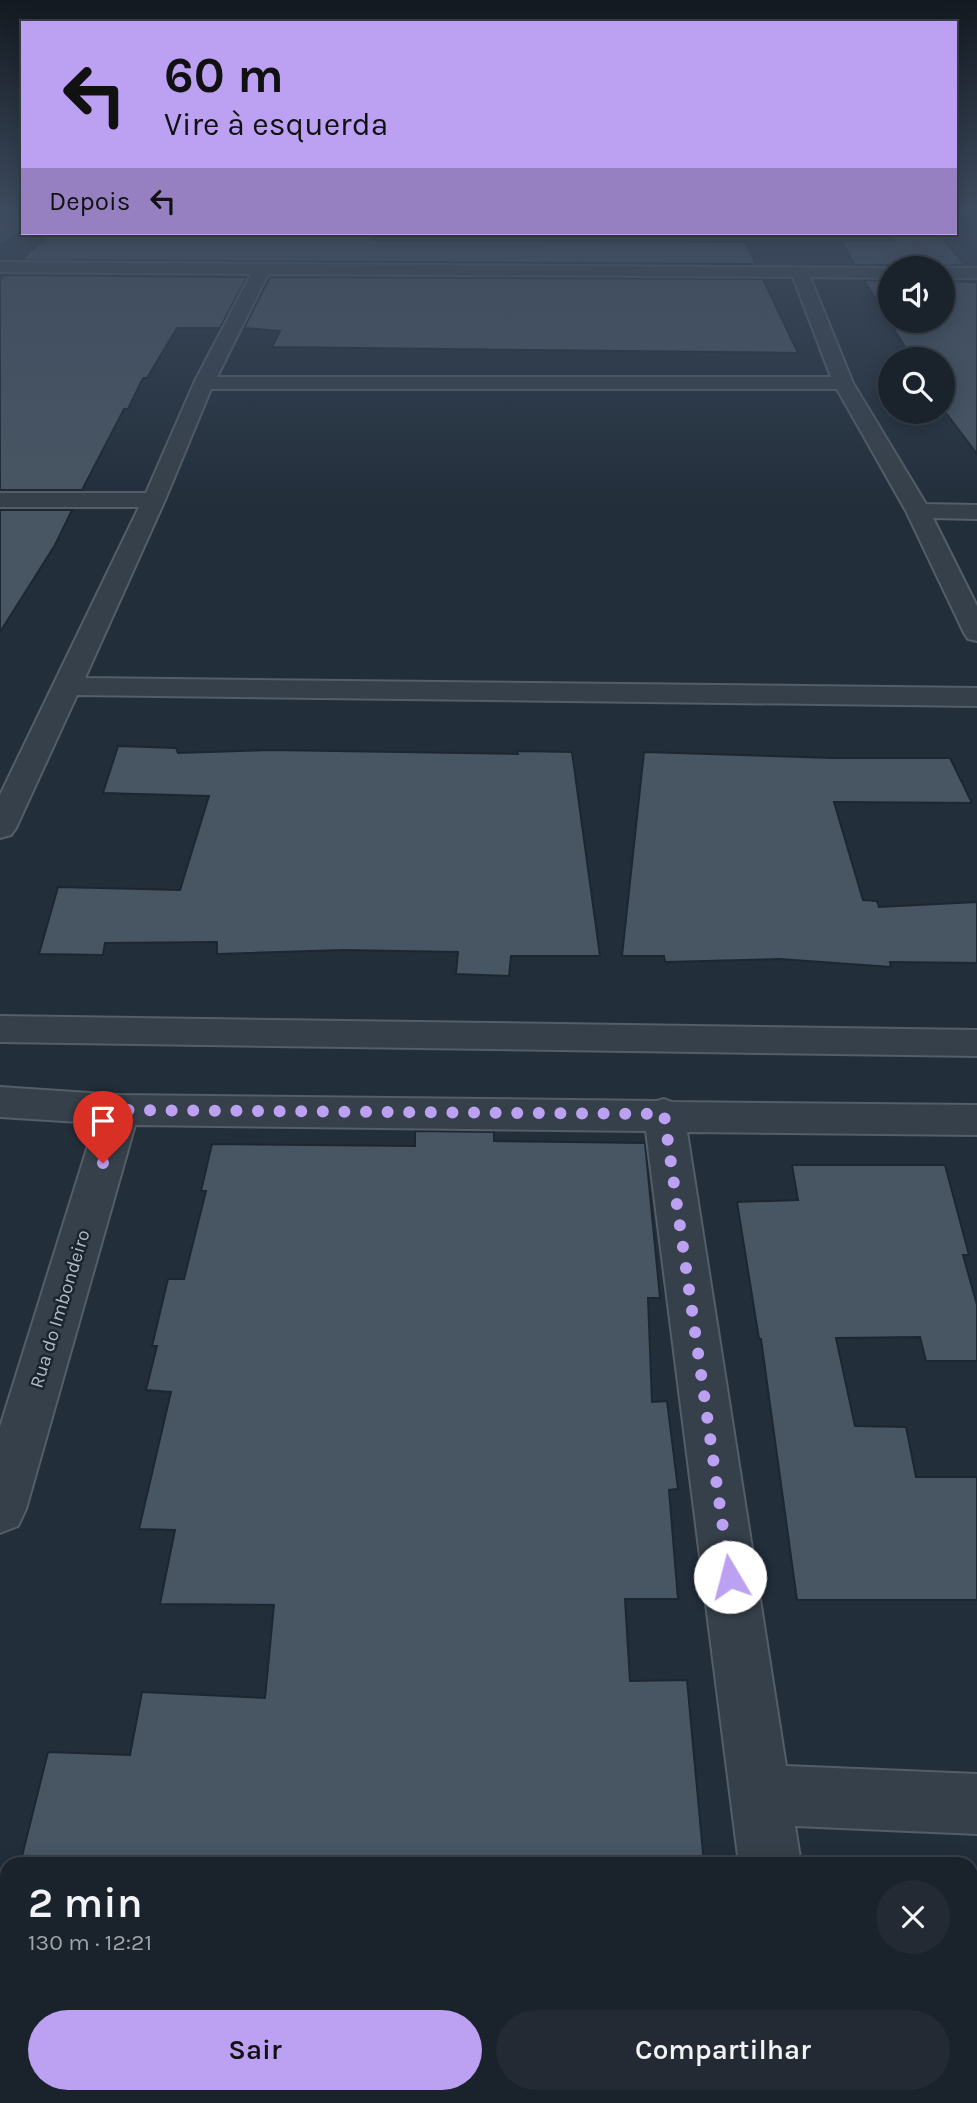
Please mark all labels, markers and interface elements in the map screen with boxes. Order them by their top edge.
text: 60 m [164,47,284,104]
icon: left [49,49,140,140]
text: Vire à esquerda [164,106,388,143]
icon: left [144,182,182,220]
text: Depois [49,186,130,217]
map controls [878,256,955,424]
button: sound [878,256,955,333]
button: search [878,347,955,424]
pin [73,1091,133,1163]
icon: arrive [84,1102,122,1140]
street label: Rua do Imbondeiro [25,1227,95,1391]
position arrow [693,1540,767,1614]
text: 2 min [28,1878,143,1928]
button: close [876,1880,950,1954]
text: 130 m · 12:21 [28,1929,152,1956]
button: Sair [28,2010,482,2090]
button: Compartilhar [496,2010,950,2090]

